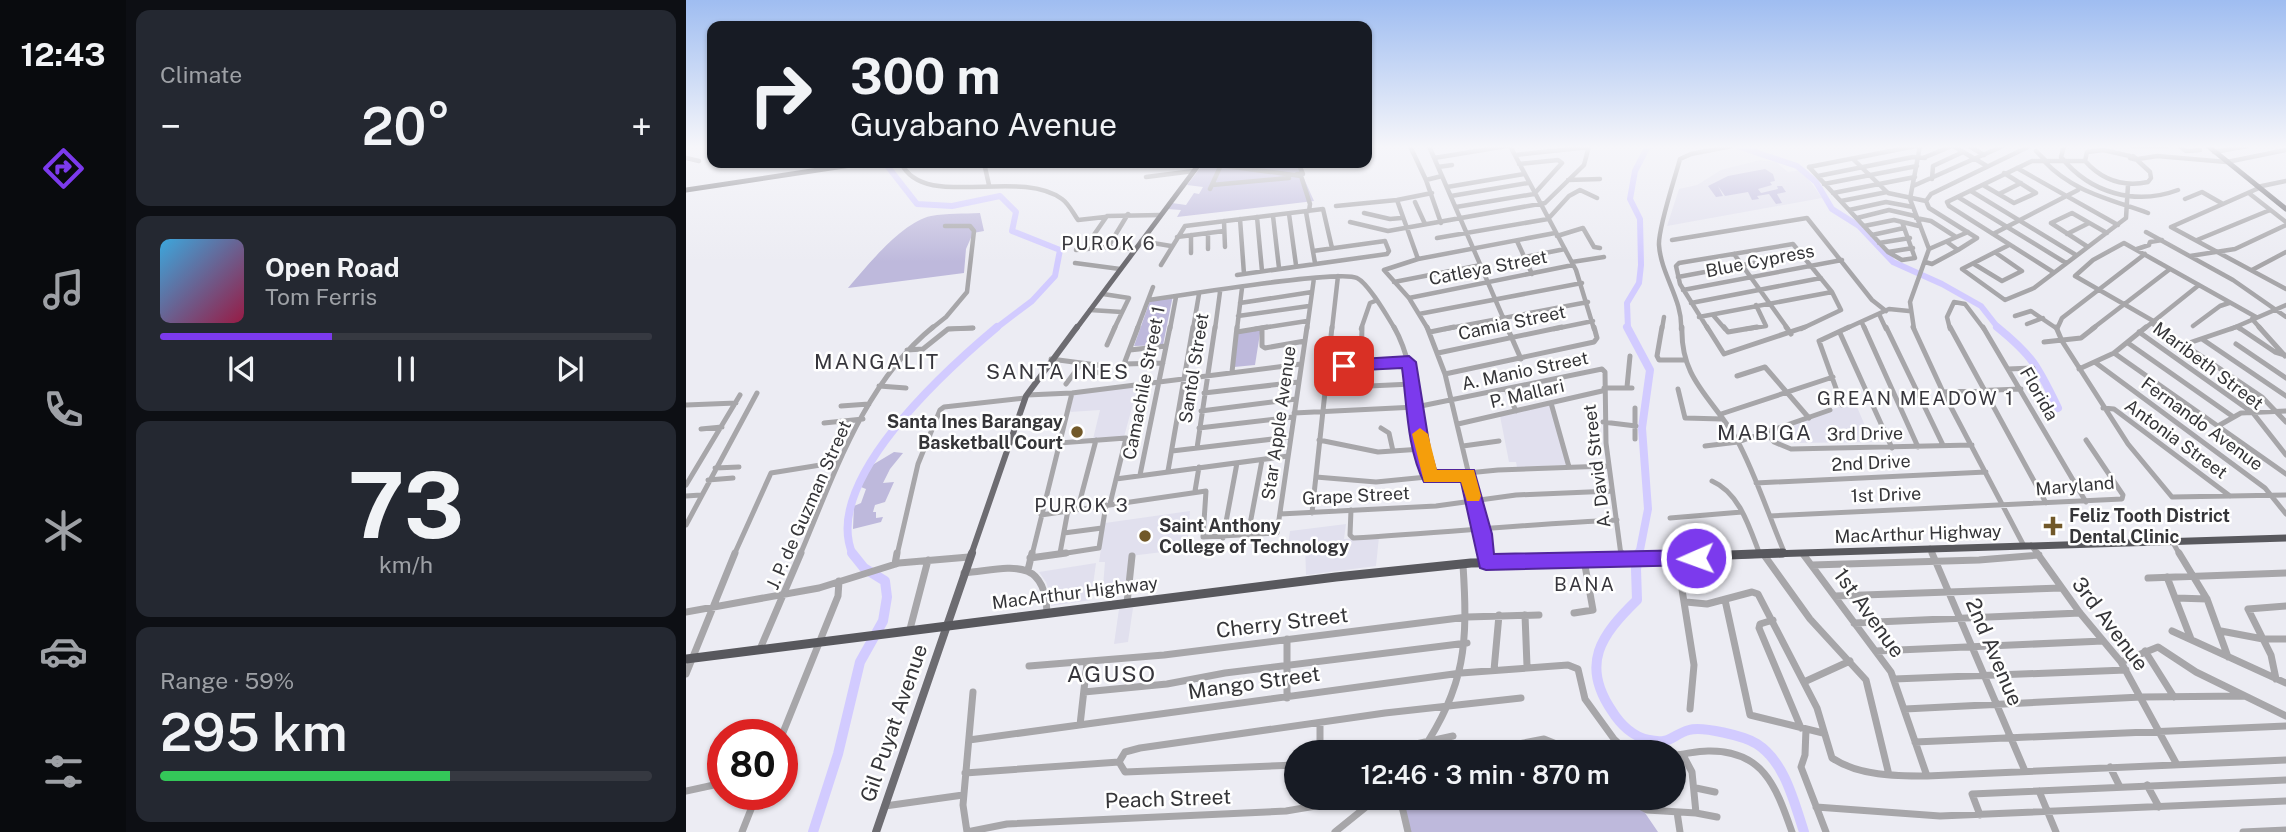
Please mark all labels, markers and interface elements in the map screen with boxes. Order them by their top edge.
text: 12:43 [21,36,105,73]
text: 300 m [850,47,1000,105]
icon: right [735,49,826,140]
text: Climate [160,61,242,88]
text: 20° [361,96,451,157]
text: − [160,104,181,149]
text: + [631,104,652,149]
text: Guyabano Avenue [850,106,1117,143]
icon: directions [39,144,88,193]
district label: PUROK 6 [1061,232,1157,254]
street label: Blue Cypress [1704,240,1816,281]
street label: Catleya Street [1427,246,1549,289]
text: Open Road [265,252,400,283]
icon: music [39,265,88,314]
text: Tom Ferris [265,283,377,310]
street label: Camia Street [1456,301,1567,344]
street label: Camachile Street 1 [1118,304,1169,462]
street label: Santol Street [1174,311,1213,425]
street label: Maribeth Street [2149,317,2267,414]
pin [1314,336,1374,396]
street label: Star Apple Avenue [1257,344,1300,501]
icon: arrive [1325,347,1363,385]
street label: A. Manio Street [1460,347,1590,394]
district label: MANGALIT [814,349,940,374]
icon: previous [223,350,261,388]
icon: pause [387,350,425,388]
icon: next [551,350,589,388]
district label: SANTA INES [986,359,1130,384]
street label: Florida [2016,363,2063,424]
street label: Fernando Avenue [2137,372,2267,475]
street label: P. Mallari [1488,375,1566,412]
icon: phone [39,385,88,434]
district label: GREAN MEADOW 1 [1817,387,2015,409]
street label: Antonia Street [2121,394,2232,483]
street label: A. David Street [1578,403,1615,529]
place label: Santa Ines Barangay Basketball Court [887,411,1063,453]
street label: J. P. de Guzman Street [762,417,855,593]
district label: MABIGA [1717,420,1813,445]
street label: 3rd Drive [1827,422,1903,445]
marker: Santa Ines Barangay Basketball Court [1069,424,1085,440]
street label: 2nd Drive [1831,450,1911,475]
text: 73 [348,452,464,558]
street label: Maryland [2035,472,2115,499]
street label: Grape Street [1302,482,1410,509]
street label: 1st Drive [1850,483,1922,506]
district label: PUROK 3 [1034,494,1130,516]
place label: Feliz Tooth District Dental Clinic [2069,505,2230,547]
icon: climate [39,506,88,555]
place label: Saint Anthony College of Technology [1159,515,1349,557]
marker: Feliz Tooth District Dental Clinic [2043,516,2063,536]
street label: MacArthur Highway [1834,520,2002,547]
position arrow [1659,521,1733,595]
marker: Saint Anthony College of Technology [1137,528,1153,544]
text: km/h [379,551,433,578]
street label: 1st Avenue [1829,563,1910,662]
street label: MacArthur Highway [991,572,1160,613]
street label: 3rd Avenue [2067,572,2154,676]
district label: BANA [1554,573,1616,595]
street label: 2nd Avenue [1961,594,2028,709]
street label: Cherry Street [1215,602,1349,643]
icon: car [39,627,88,676]
street label: Gil Puyat Avenue [855,641,932,805]
district label: AGUSO [1067,660,1157,687]
street label: Mango Street [1186,661,1322,704]
text: Range · 59% [160,667,294,694]
text: 295 km [160,702,348,763]
speed limit sign: 80 [707,719,798,810]
icon: filters [39,747,88,796]
text: 12:46 · 3 min · 870 m [1360,759,1610,790]
street label: Peach Street [1104,784,1232,813]

